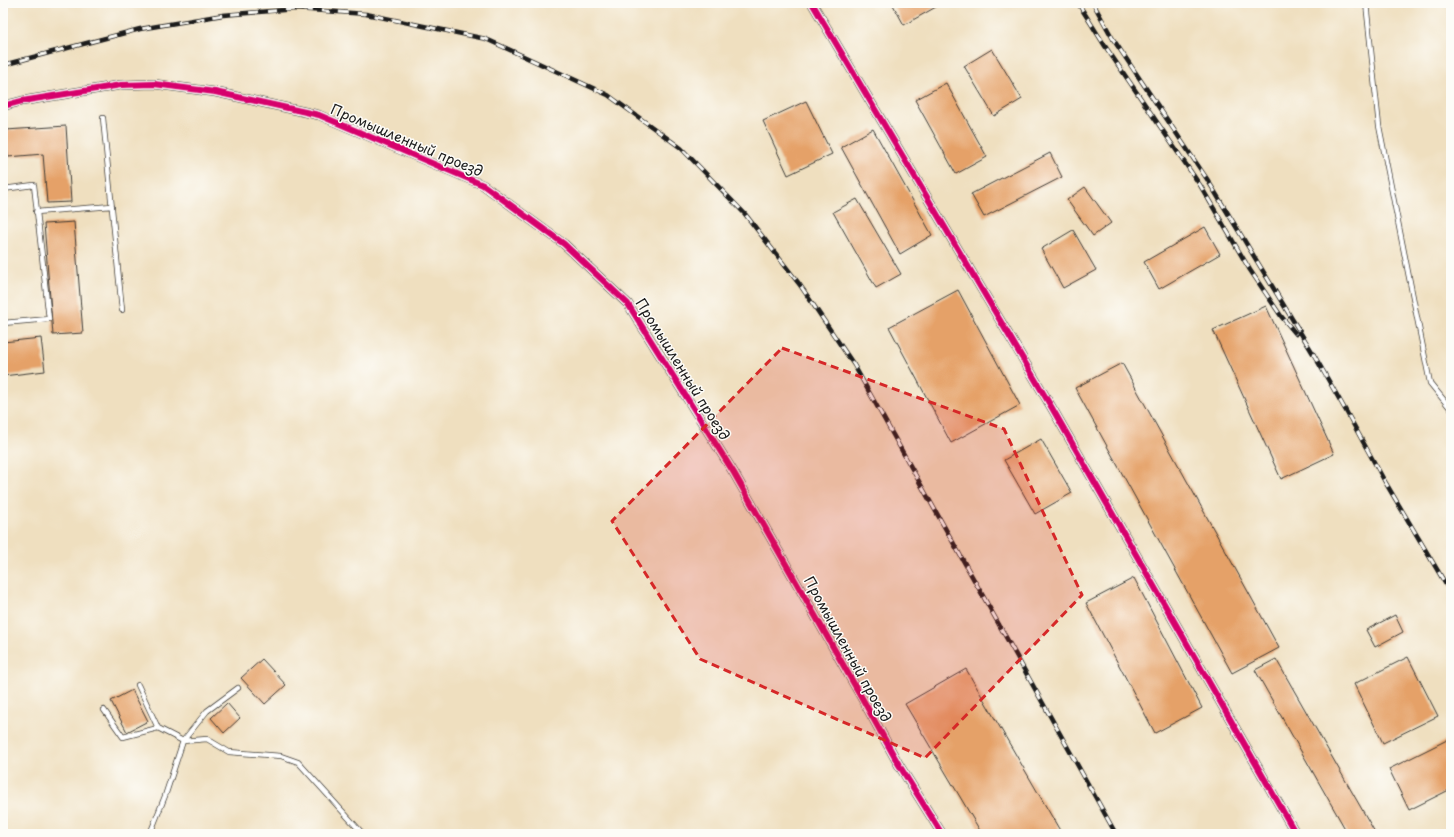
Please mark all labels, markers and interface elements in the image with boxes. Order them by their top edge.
street label: Промышленный проезд [328,98,486,182]
street label: Промышленный проезд [631,294,735,444]
street label: Промышленный проезд [799,572,897,726]

